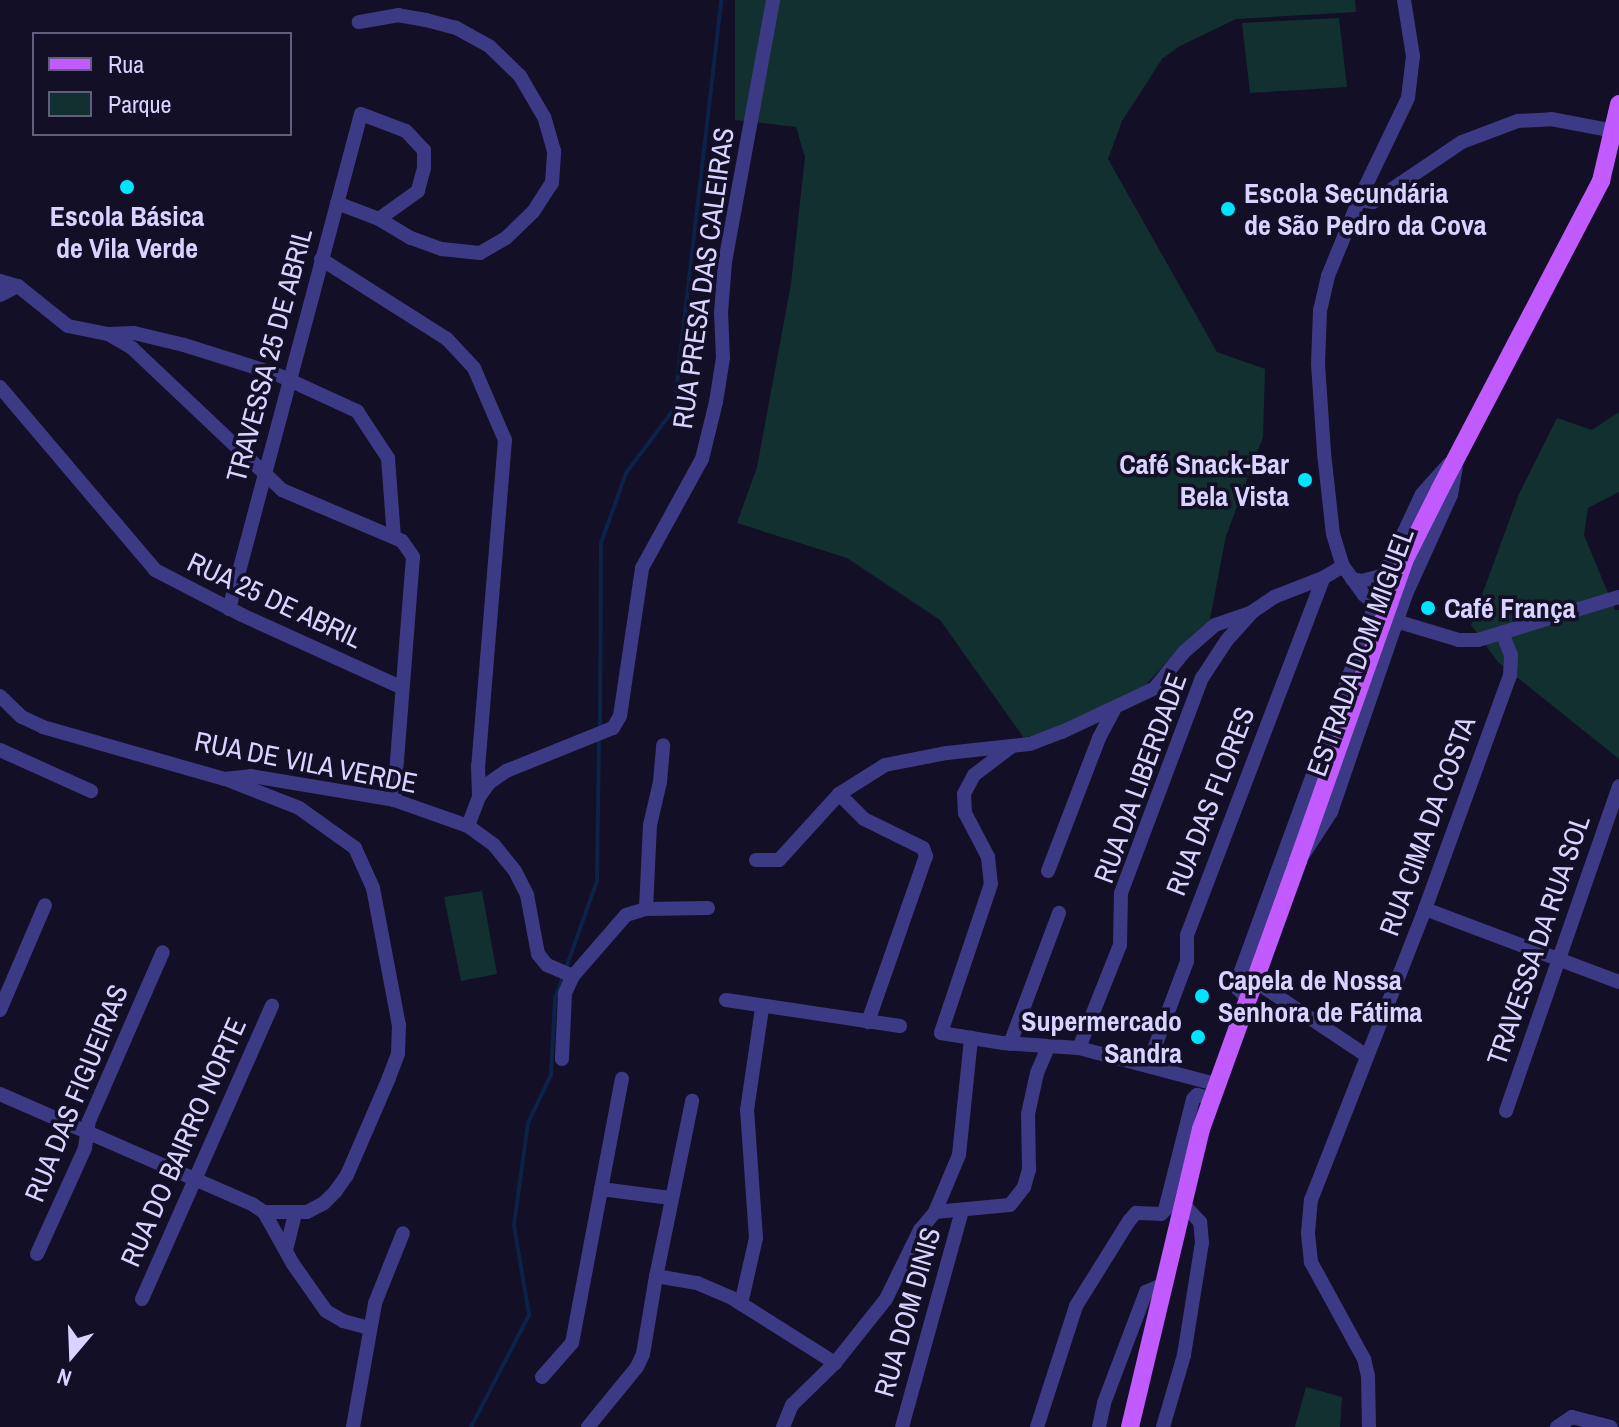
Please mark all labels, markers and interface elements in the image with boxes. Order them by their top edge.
legend [32,32,292,136]
text: Rua [108,48,144,80]
text: Parque [108,88,171,120]
street label: RUA PRESA DAS CALEIRAS [665,124,741,432]
place label: Escola Secundária de São Pedro da Cova [1244,176,1486,242]
marker: Escola Básica de Vila Verde [118,178,136,196]
place label: Escola Básica de Vila Verde [50,199,204,265]
marker: Escola Secundária de São Pedro da Cova [1219,200,1237,218]
street label: TRAVESSA 25 DE ABRIL [219,223,319,487]
place label: Café Snack-Bar Bela Vista [1119,447,1289,513]
marker: Café Snack-Bar Bela Vista [1296,471,1314,489]
street label: ESTRADA DOM MIGUEL [1299,523,1421,781]
street label: RUA 25 DE ABRIL [181,544,369,656]
place label: Café França [1444,591,1575,625]
marker: Café França [1419,599,1437,617]
street label: RUA DA LIBERDADE [1086,667,1194,889]
street label: RUA DAS FLORES [1158,701,1262,901]
street label: RUA CIMA DA COSTA [1371,710,1483,942]
street label: RUA DE VILA VERDE [191,724,421,800]
street label: TRAVESSA DA RUA SOL [1479,809,1597,1071]
place label: Capela de Nossa Senhora de Fátima [1218,963,1422,1029]
street label: RUA DAS FIGUEIRAS [17,979,135,1207]
marker: Capela de Nossa Senhora de Fátima [1193,987,1211,1005]
place label: Supermercado Sandra [1021,1004,1182,1070]
street label: RUA DO BAIRRO NORTE [113,1012,253,1272]
marker: Supermercado Sandra [1189,1028,1207,1046]
street label: RUA DOM DINIS [867,1223,947,1401]
north arrow [32,1315,112,1395]
text: N [53,1361,75,1394]

